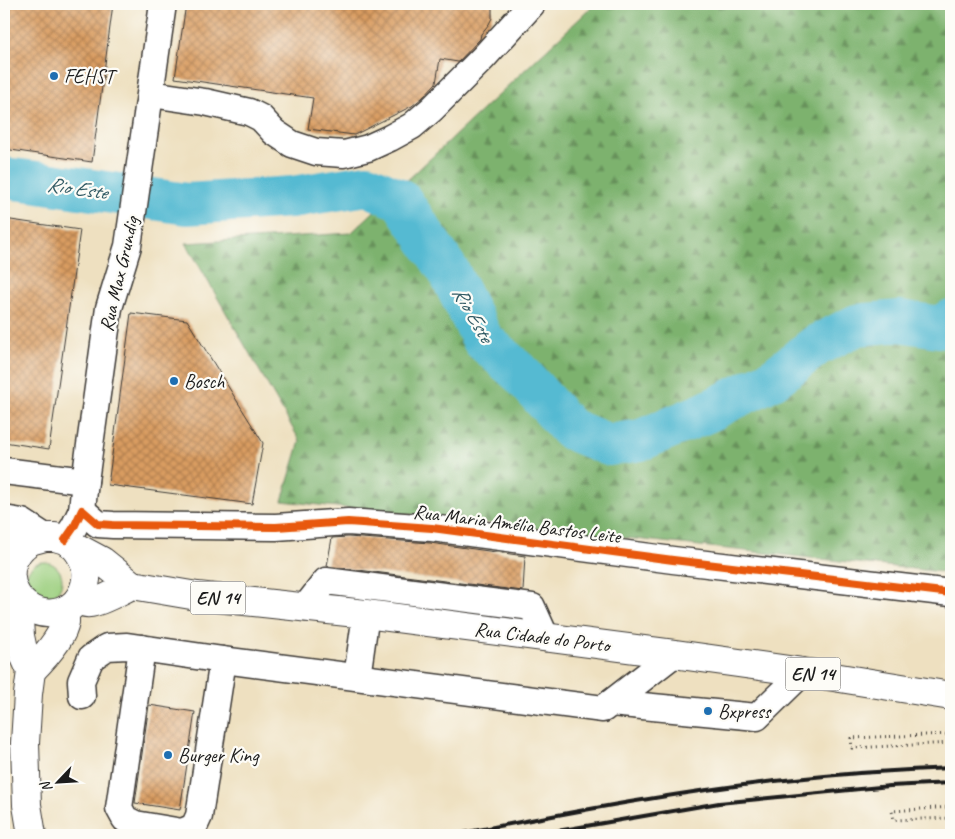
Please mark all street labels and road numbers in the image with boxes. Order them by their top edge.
street label: Rua Max Grundig [94,212,145,334]
street label: Rua Maria Amélia Bastos Leite [412,499,623,549]
road number: EN 14 [190,582,246,614]
street label: Rua Cidade do Porto [473,616,613,658]
road number: EN 14 [786,658,840,691]

